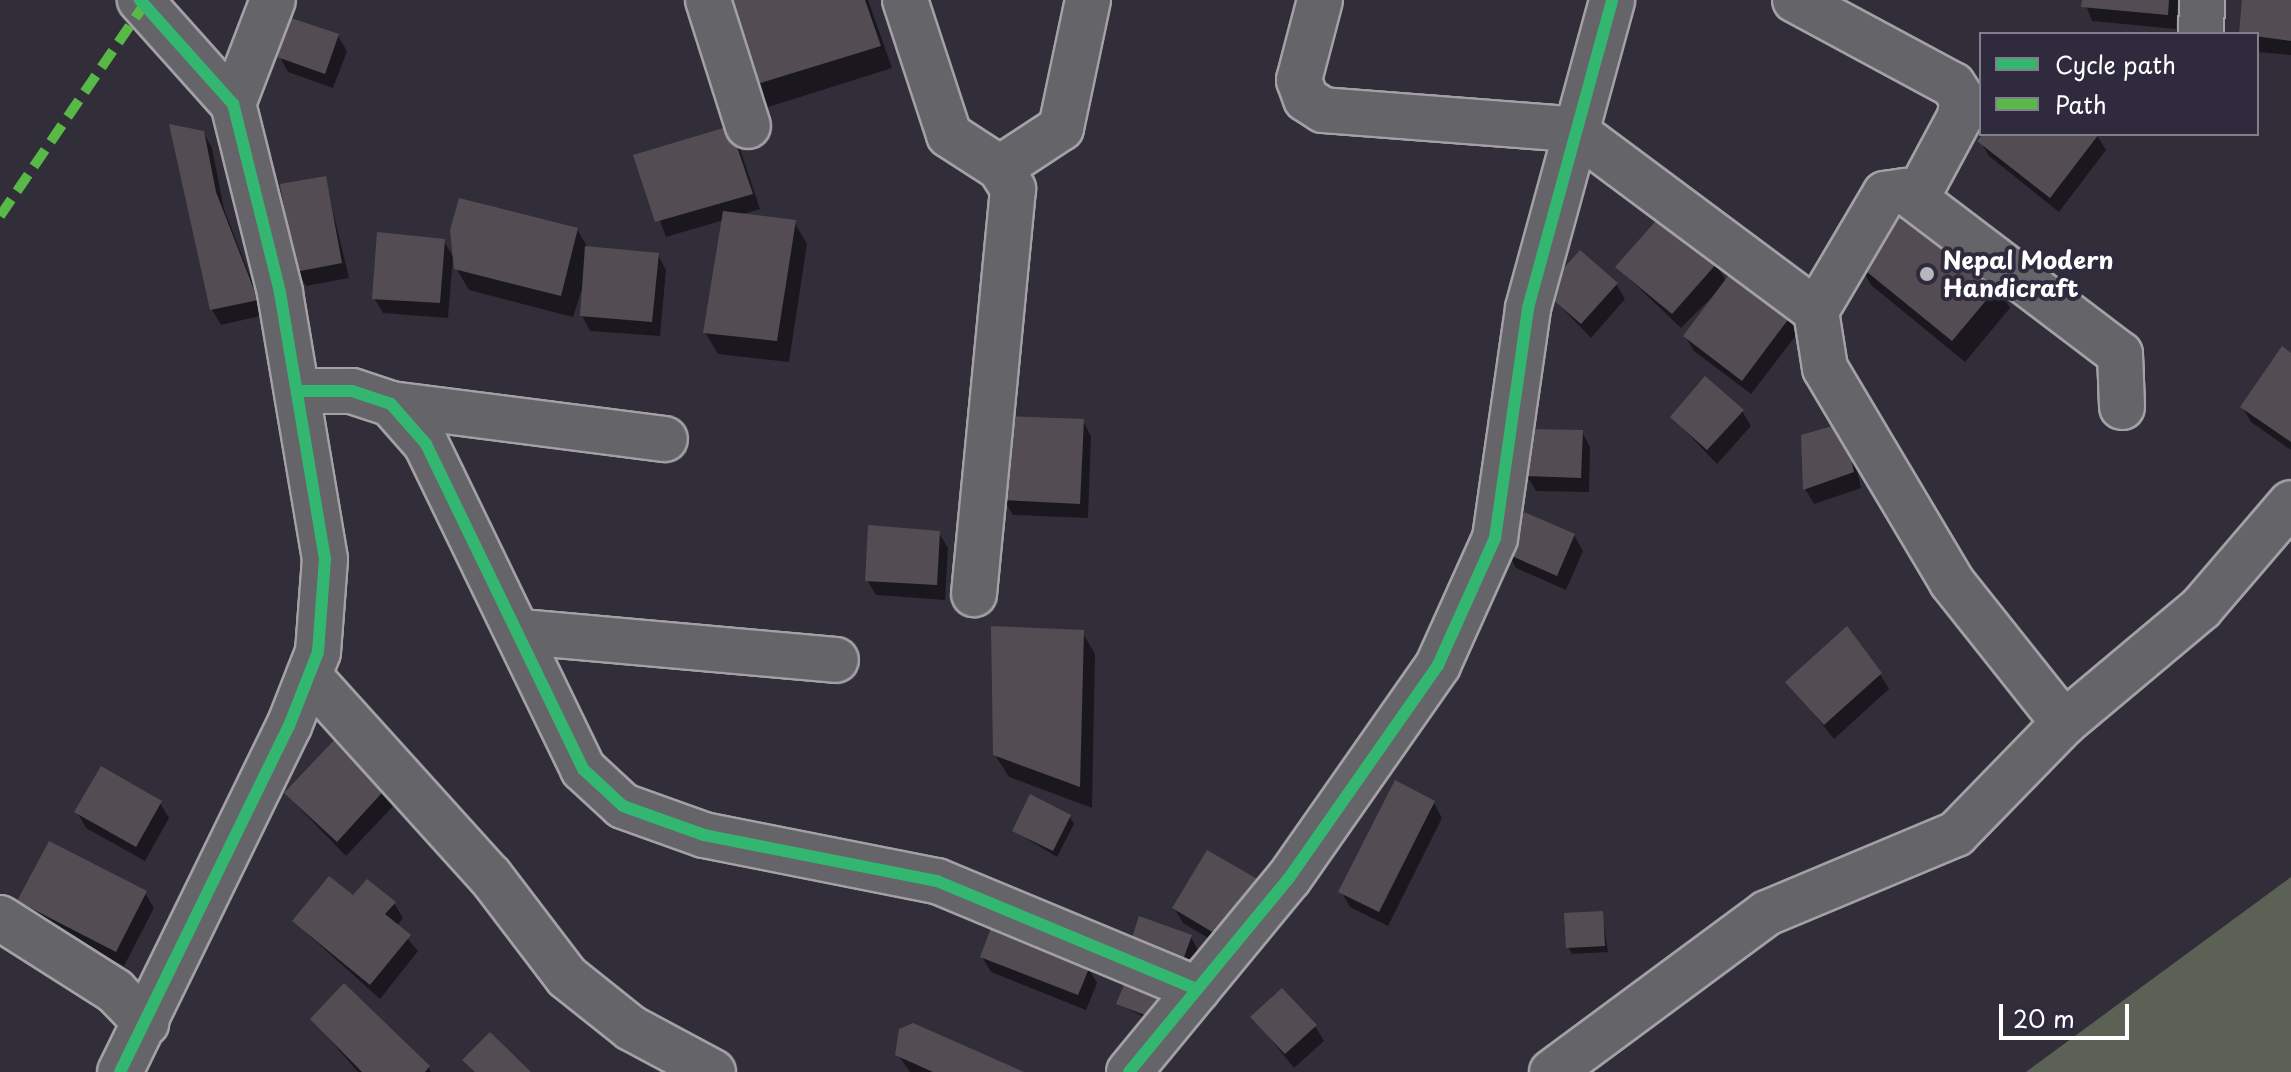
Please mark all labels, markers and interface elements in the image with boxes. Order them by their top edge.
legend [1979,32,2259,136]
text: Cycle path [2055,46,2176,82]
text: Path [2055,86,2107,122]
place label: Nepal Modern Handicraft [1943,246,2113,302]
marker: Nepal Modern Handicraft [1918,265,1936,283]
scale bar [2003,988,2133,1038]
text: 20 m [2013,1000,2075,1036]

